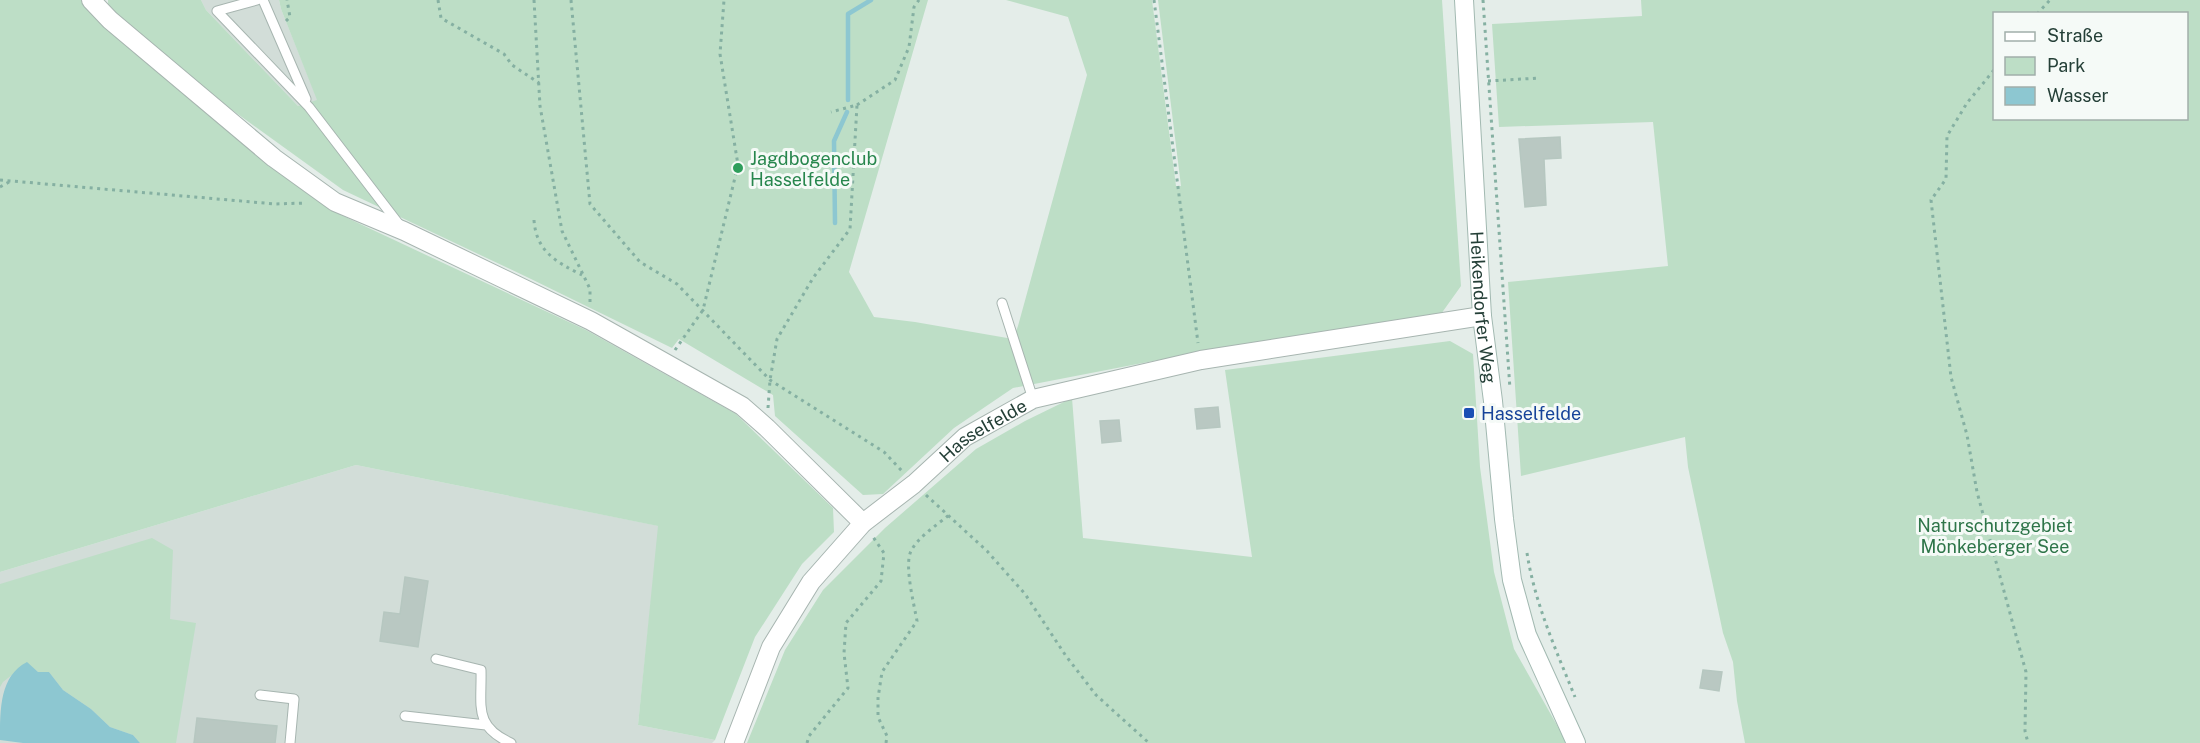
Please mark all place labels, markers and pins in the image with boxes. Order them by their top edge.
place label: Jagdbogenclub Hasselfelde [750,148,877,190]
marker: Jagdbogenclub Hasselfelde [731,161,745,175]
place label: Hasselfelde [1481,403,1581,424]
marker: Hasselfelde [1462,406,1476,420]

